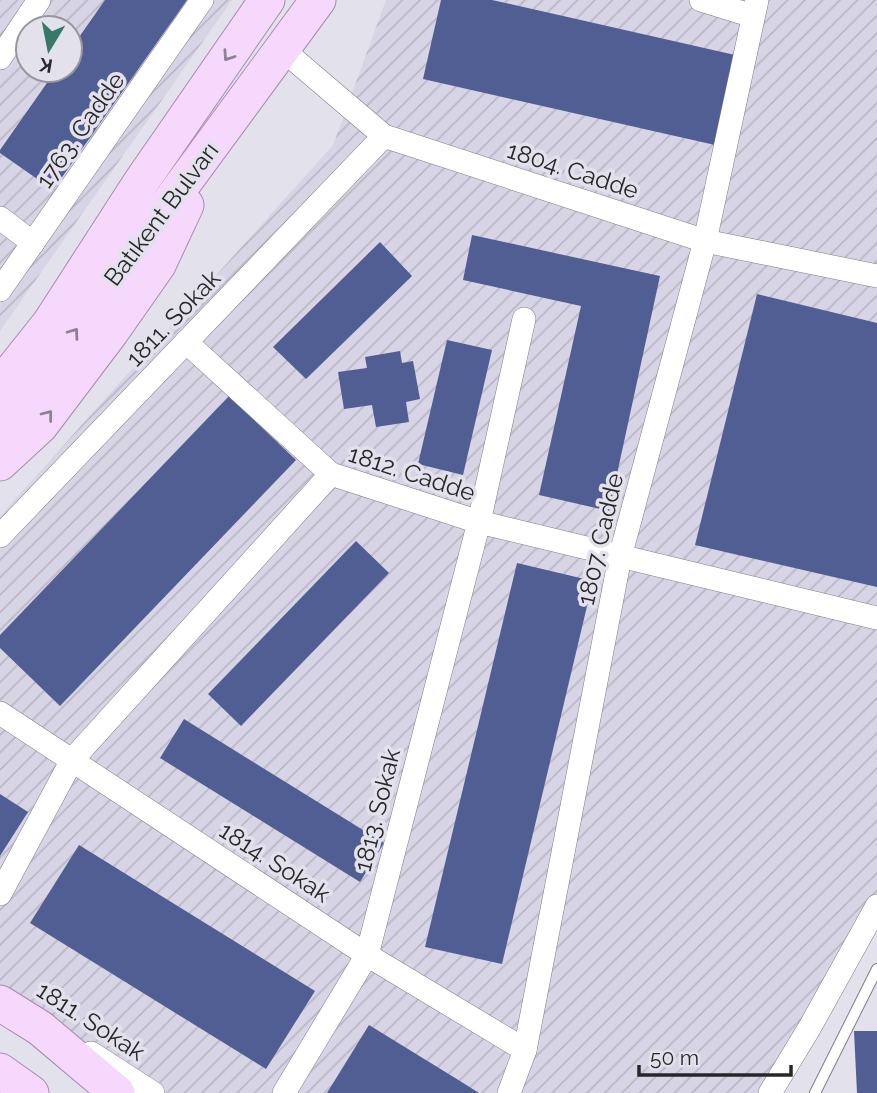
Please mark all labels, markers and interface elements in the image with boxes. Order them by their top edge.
north arrow [14,14,84,84]
one-way arrow [224,48,236,61]
text: K [38,54,54,78]
street label: 1763. Cadde [30,67,130,193]
street label: 1804. Cadde [504,135,642,205]
street label: Batıkent Bulvarı [98,137,224,291]
street label: 1811. Sokak [120,263,226,372]
one-way arrow [65,328,78,341]
one-way arrow [40,410,53,423]
street label: 1812. Cadde [345,439,479,507]
street label: 1807. Cadde [571,470,629,608]
street label: 1813. Sokak [348,745,406,874]
street label: 1814. Sokak [214,816,336,909]
street label: 1811. Sokak [32,975,151,1067]
scale bar [639,1034,791,1078]
text: 50 m [650,1045,699,1070]

